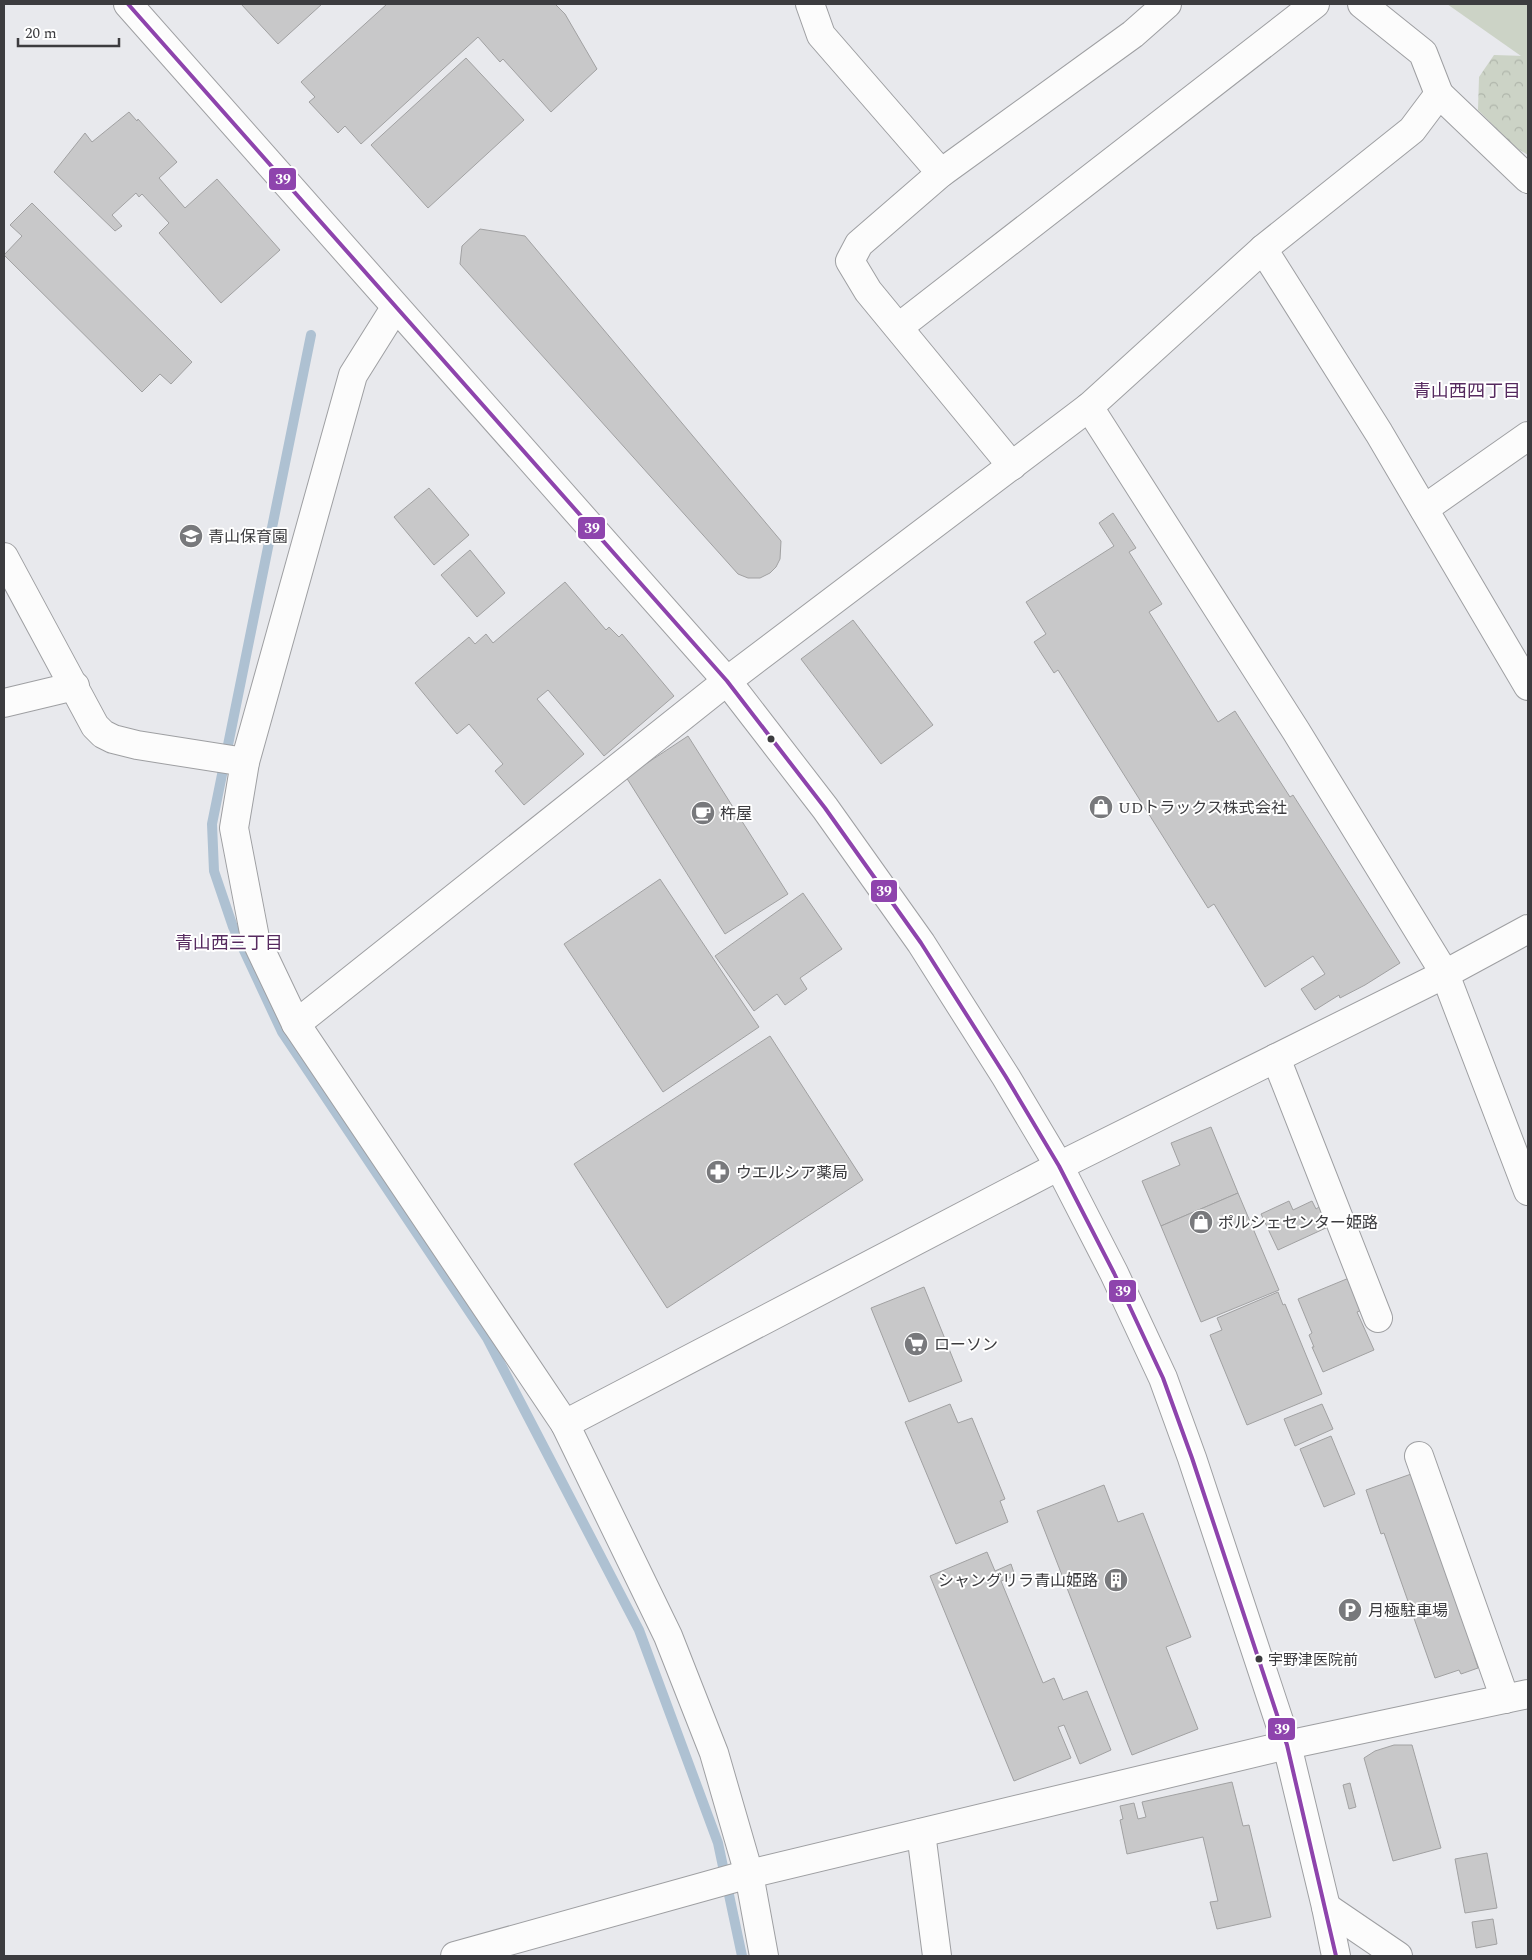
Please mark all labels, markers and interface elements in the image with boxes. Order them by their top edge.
scale bar [18,15,119,47]
text: 20 m [25,22,57,45]
line badge: 39 [268,167,297,191]
text: 39 [275,169,291,190]
district label: 青山西四丁目 [1413,378,1521,405]
line badge: 39 [577,516,606,540]
text: 39 [584,518,600,539]
school or university icon: 青山保育園 [178,523,204,549]
place label: 青山保育園 [208,525,288,549]
unlabelled marker [766,734,776,744]
shop icon: UDトラックス株式会社 [1088,794,1114,820]
place label: UDトラックス株式会社 [1118,796,1287,820]
cafe icon: 杵屋 [690,800,716,826]
place label: 杵屋 [720,802,752,826]
line badge: 39 [870,879,898,903]
text: 39 [876,881,892,902]
district label: 青山西三丁目 [175,930,283,957]
pharmacy icon: ウエルシア薬局 [705,1159,731,1185]
place label: ウエルシア薬局 [736,1161,848,1185]
shop icon: ポルシェセンター姫路 [1188,1209,1214,1235]
place label: ポルシェセンター姫路 [1218,1211,1378,1235]
line badge: 39 [1108,1279,1137,1303]
text: 39 [1115,1281,1131,1302]
supermarket icon: ローソン [903,1331,929,1357]
place label: ローソン [934,1333,998,1357]
building icon: シャングリラ青山姫路 [1103,1567,1129,1593]
place label: シャングリラ青山姫路 [938,1569,1098,1593]
parking icon: 月極駐車場 [1337,1597,1363,1623]
place label: 月極駐車場 [1368,1599,1448,1623]
place label: 宇野津医院前 [1268,1649,1358,1672]
marker: 宇野津医院前 [1254,1654,1264,1664]
line badge: 39 [1267,1717,1296,1741]
text: 39 [1274,1719,1290,1740]

